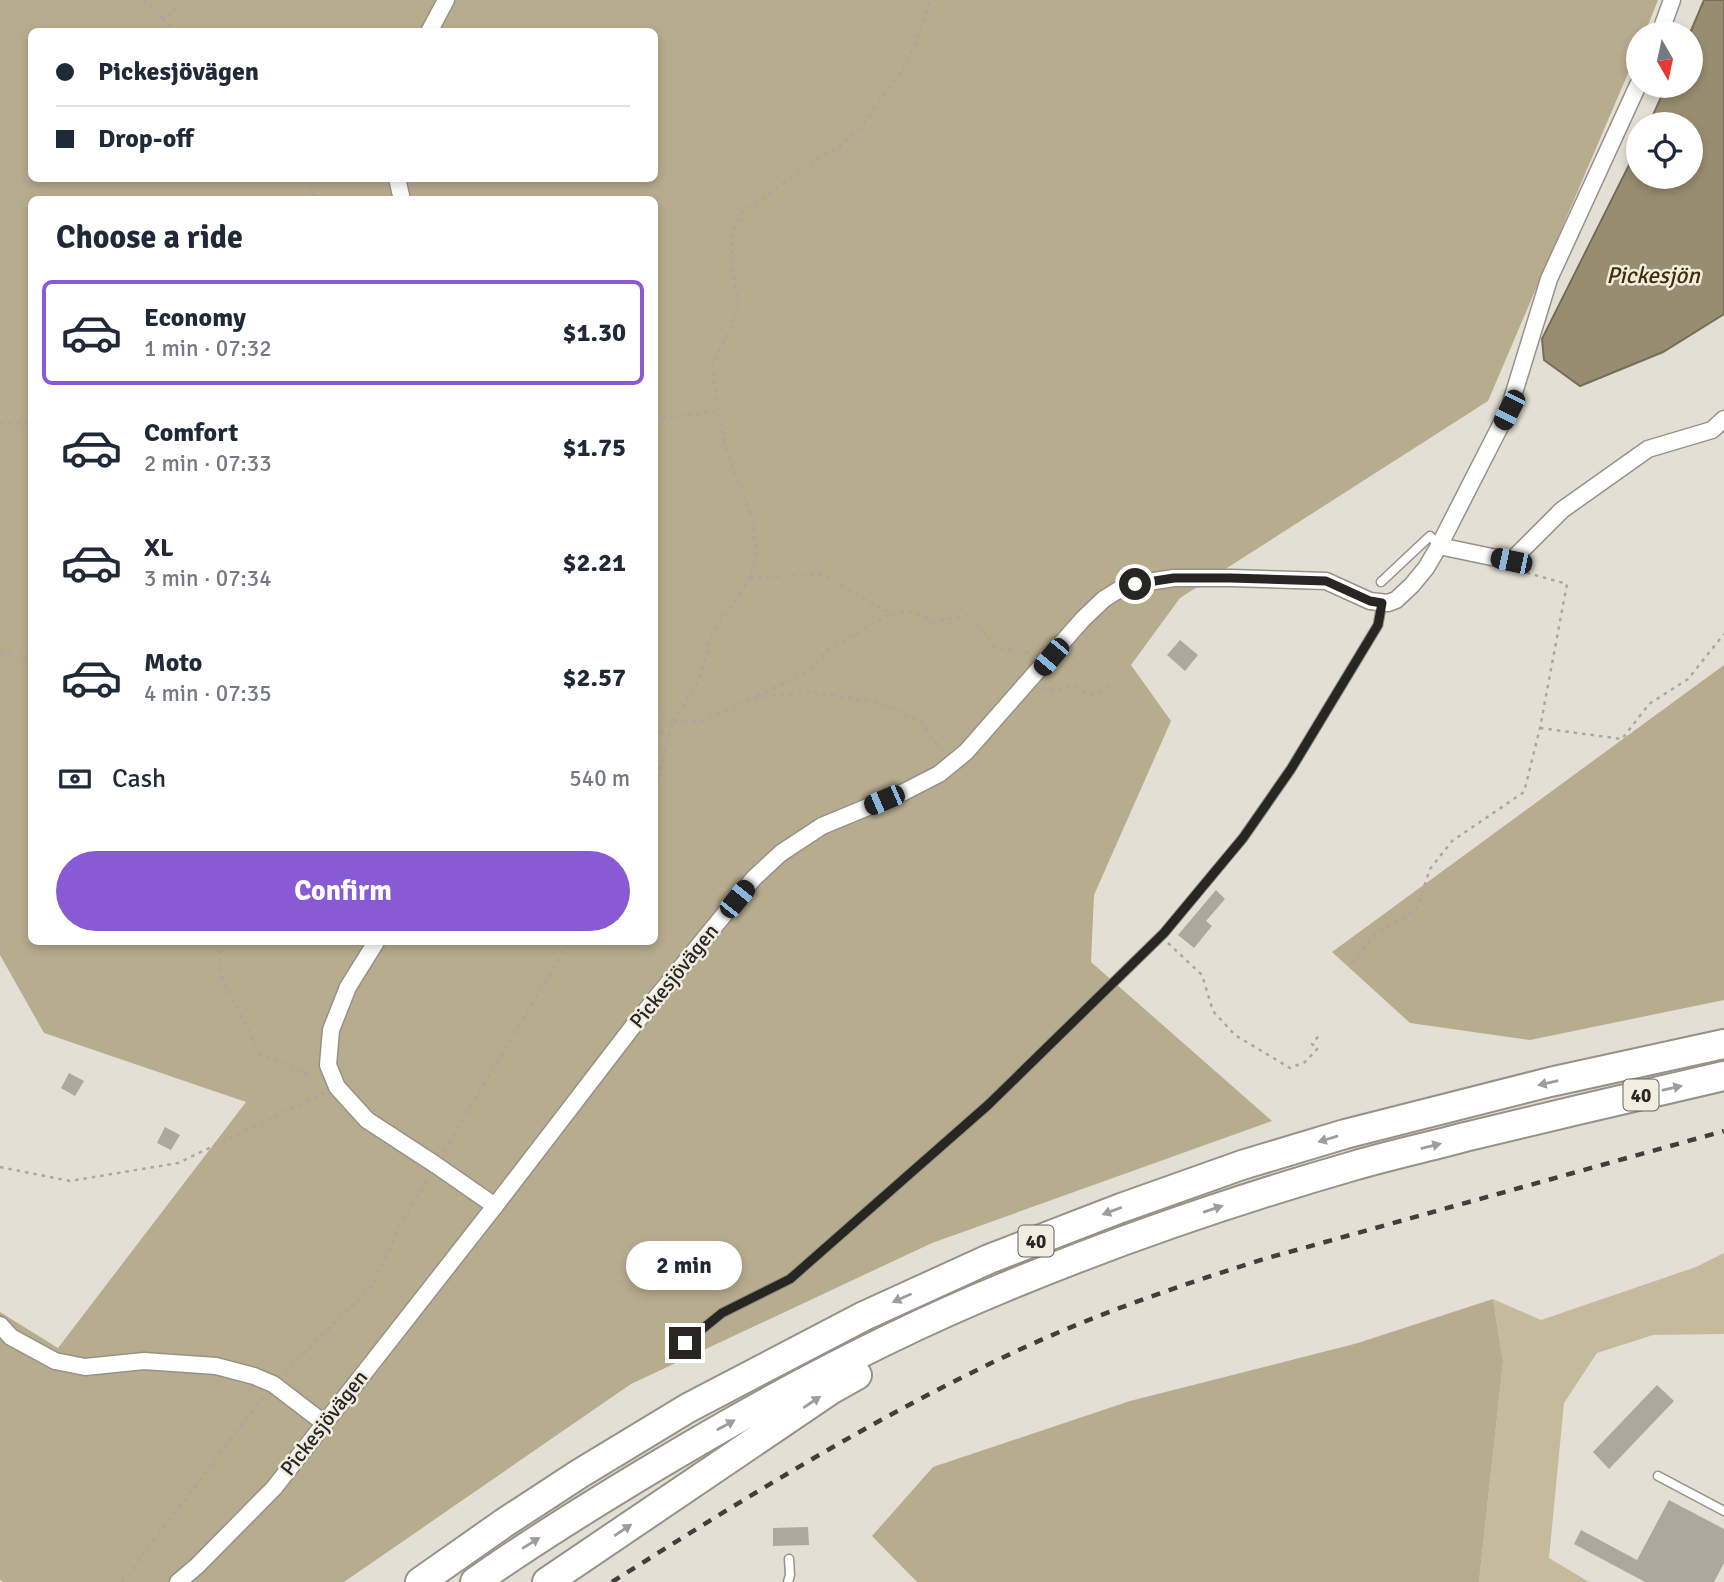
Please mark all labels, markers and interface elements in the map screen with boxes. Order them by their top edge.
north arrow [1626,21,1703,98]
map controls [1626,21,1703,189]
text: Pickesjövägen [98,56,259,88]
button: locate [1626,112,1703,189]
text: Drop-off [98,123,194,155]
text: Choose a ride [56,218,243,257]
water label: Pickesjön [1606,261,1701,290]
icon: car [60,301,123,364]
text: Economy [144,302,246,334]
text: $1.30 [562,317,626,349]
text: 1 min · 07:32 [144,334,272,363]
car [1491,387,1528,433]
icon: car [60,416,123,479]
text: Comfort [144,417,238,449]
text: $1.75 [562,432,626,464]
text: 2 min · 07:33 [144,449,272,478]
icon: car [60,531,123,594]
text: XL [144,532,174,564]
car [1489,546,1534,576]
text: $2.21 [562,547,626,579]
text: 3 min · 07:34 [144,564,272,593]
route start [1119,568,1151,600]
car [1030,634,1073,680]
icon: car [60,646,123,709]
text: Moto [144,647,202,679]
text: $2.57 [562,662,626,694]
text: 4 min · 07:35 [144,679,272,708]
icon: cash [56,760,94,798]
text: Cash [112,763,166,795]
text: 540 m [569,764,630,793]
car [861,782,908,818]
button: Confirm [56,851,630,931]
car [716,876,759,922]
street label: Pickesjövägen [624,918,724,1034]
one-way arrow [1537,1078,1559,1089]
road number: 40 [1624,1079,1658,1110]
one-way arrow [1661,1082,1683,1093]
one-way arrow [1317,1135,1338,1145]
one-way arrow [1420,1140,1442,1151]
one-way arrow [1203,1204,1224,1214]
one-way arrow [1101,1206,1122,1217]
road number: 40 [1018,1226,1054,1256]
callout: 2 min [627,1242,743,1290]
text: 2 min [656,1251,712,1280]
one-way arrow [892,1293,912,1304]
route end [669,1327,701,1359]
street label: Pickesjövägen [275,1365,373,1481]
one-way arrow [802,1396,822,1409]
one-way arrow [716,1419,736,1431]
one-way arrow [614,1524,633,1537]
one-way arrow [522,1536,541,1549]

